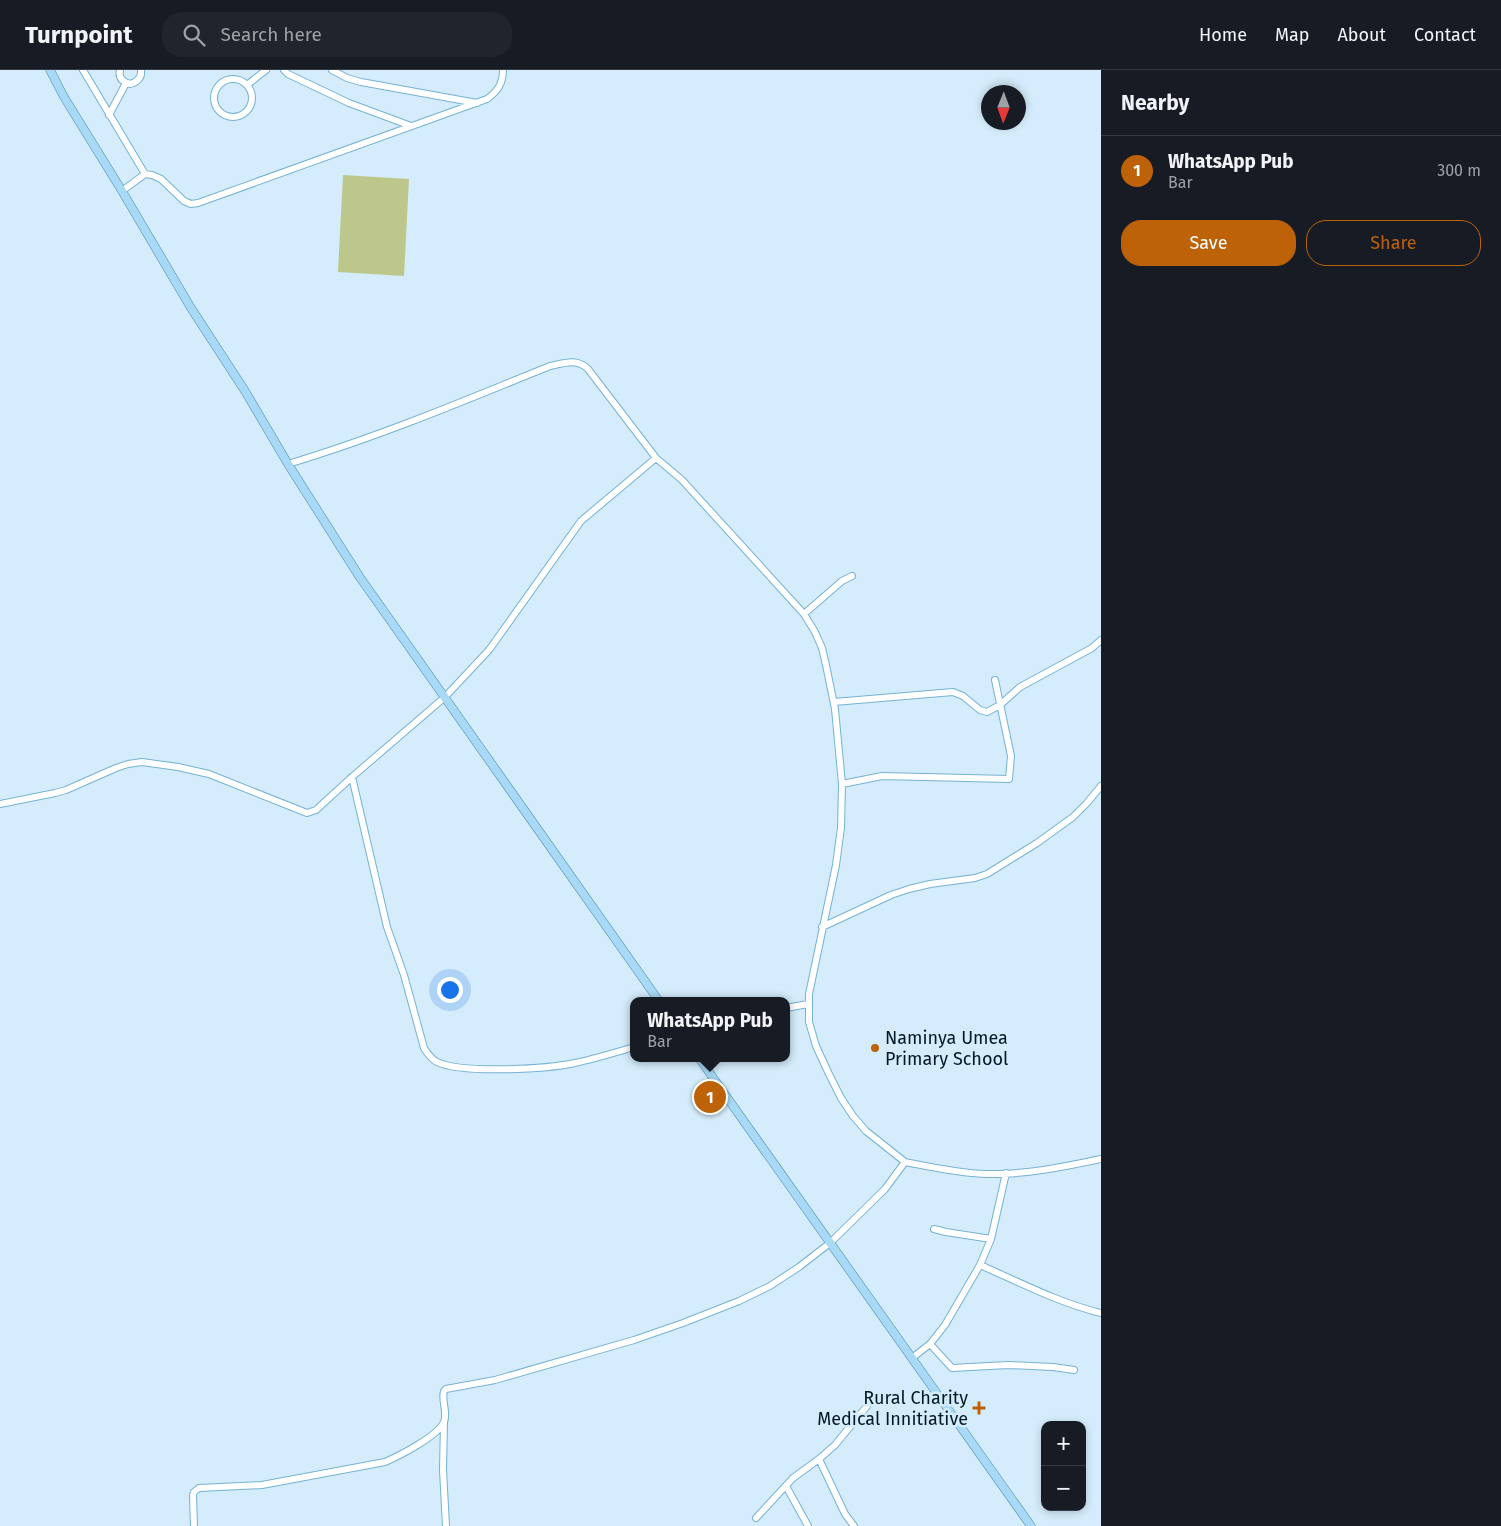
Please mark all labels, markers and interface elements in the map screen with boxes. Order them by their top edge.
search box [162,12,512,57]
text: Turnpoint [25,21,132,49]
icon: search [180,21,208,49]
text: Search here [220,23,322,46]
text: Home [1199,24,1247,46]
text: Map [1275,24,1309,46]
text: About [1337,24,1386,46]
text: Contact [1414,24,1476,46]
north arrow [981,85,1026,130]
text: Nearby [1121,90,1189,116]
text: WhatsApp Pub [1168,150,1294,173]
text: 1 [1133,161,1141,180]
text: 300 m [1437,161,1481,180]
text: Bar [1168,173,1193,192]
button: Save [1121,220,1296,266]
button: Share [1306,220,1481,266]
your location [437,977,463,1003]
popup [630,997,790,1062]
text: WhatsApp Pub [647,1009,773,1032]
place label: Naminya Umea Primary School [885,1027,1008,1070]
text: Bar [647,1032,672,1051]
marker: Naminya Umea Primary School [869,1042,881,1054]
pin: 1 [694,1078,726,1116]
place label: Rural Charity Medical Innitiative [817,1387,968,1430]
marker: Rural Charity Medical Innitiative [972,1401,986,1415]
map controls [1041,1421,1086,1511]
button: + [1041,1421,1086,1466]
button: − [1041,1466,1086,1511]

